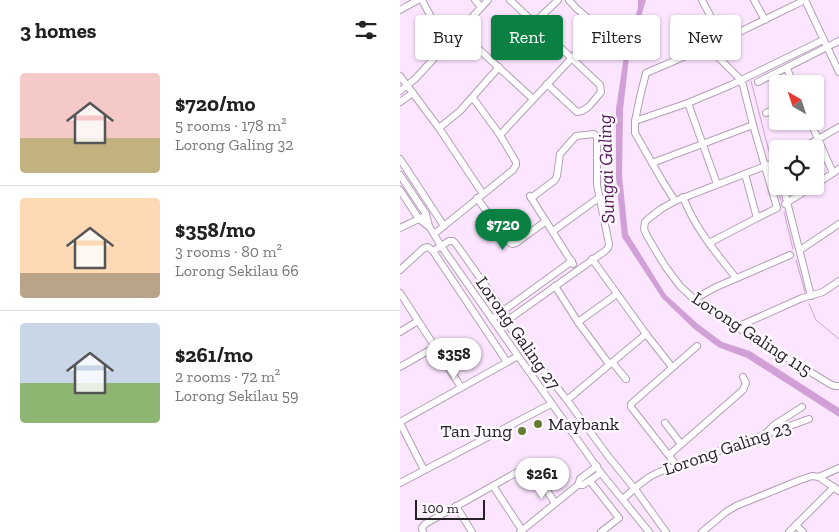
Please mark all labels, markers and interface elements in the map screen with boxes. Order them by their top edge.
chip: Buy [415,15,481,60]
chip: Rent [491,15,563,60]
chip: Filters [573,15,660,60]
chip: New [670,15,741,60]
icon: filters [352,16,380,44]
text: 3 homes [20,18,96,43]
north arrow [769,75,824,130]
map controls [769,75,824,195]
text: $720/mo [175,91,256,116]
icon: home [60,93,120,153]
water label: Sungai Galing [593,114,619,224]
text: 5 rooms · 178 m² [175,116,287,135]
text: Lorong Galing 32 [175,135,294,154]
button: locate [769,140,824,195]
pin: $720 [473,208,533,251]
text: $720 [486,215,520,234]
text: $358/mo [175,217,255,242]
icon: home [60,218,120,278]
text: 3 rooms · 80 m² [175,242,282,261]
text: Lorong Sekilau 66 [175,261,299,280]
street label: Lorong Galing 27 [471,272,565,394]
street label: Lorong Galing 115 [688,287,816,381]
pin: $358 [424,338,484,380]
text: $261/mo [175,342,253,367]
icon: home [60,343,120,403]
text: $358 [437,344,471,363]
text: 2 rooms · 72 m² [175,367,280,386]
text: Lorong Sekilau 59 [175,386,299,405]
place label: Maybank [548,413,620,435]
street label: Lorong Galing 23 [660,416,794,480]
marker: Maybank [532,418,544,430]
place label: Tan Jung [440,420,512,442]
marker: Tan Jung [516,425,528,437]
pin: $261 [512,458,572,500]
text: $261 [526,464,558,483]
scale bar [415,497,485,520]
text: 100 m [422,500,459,517]

